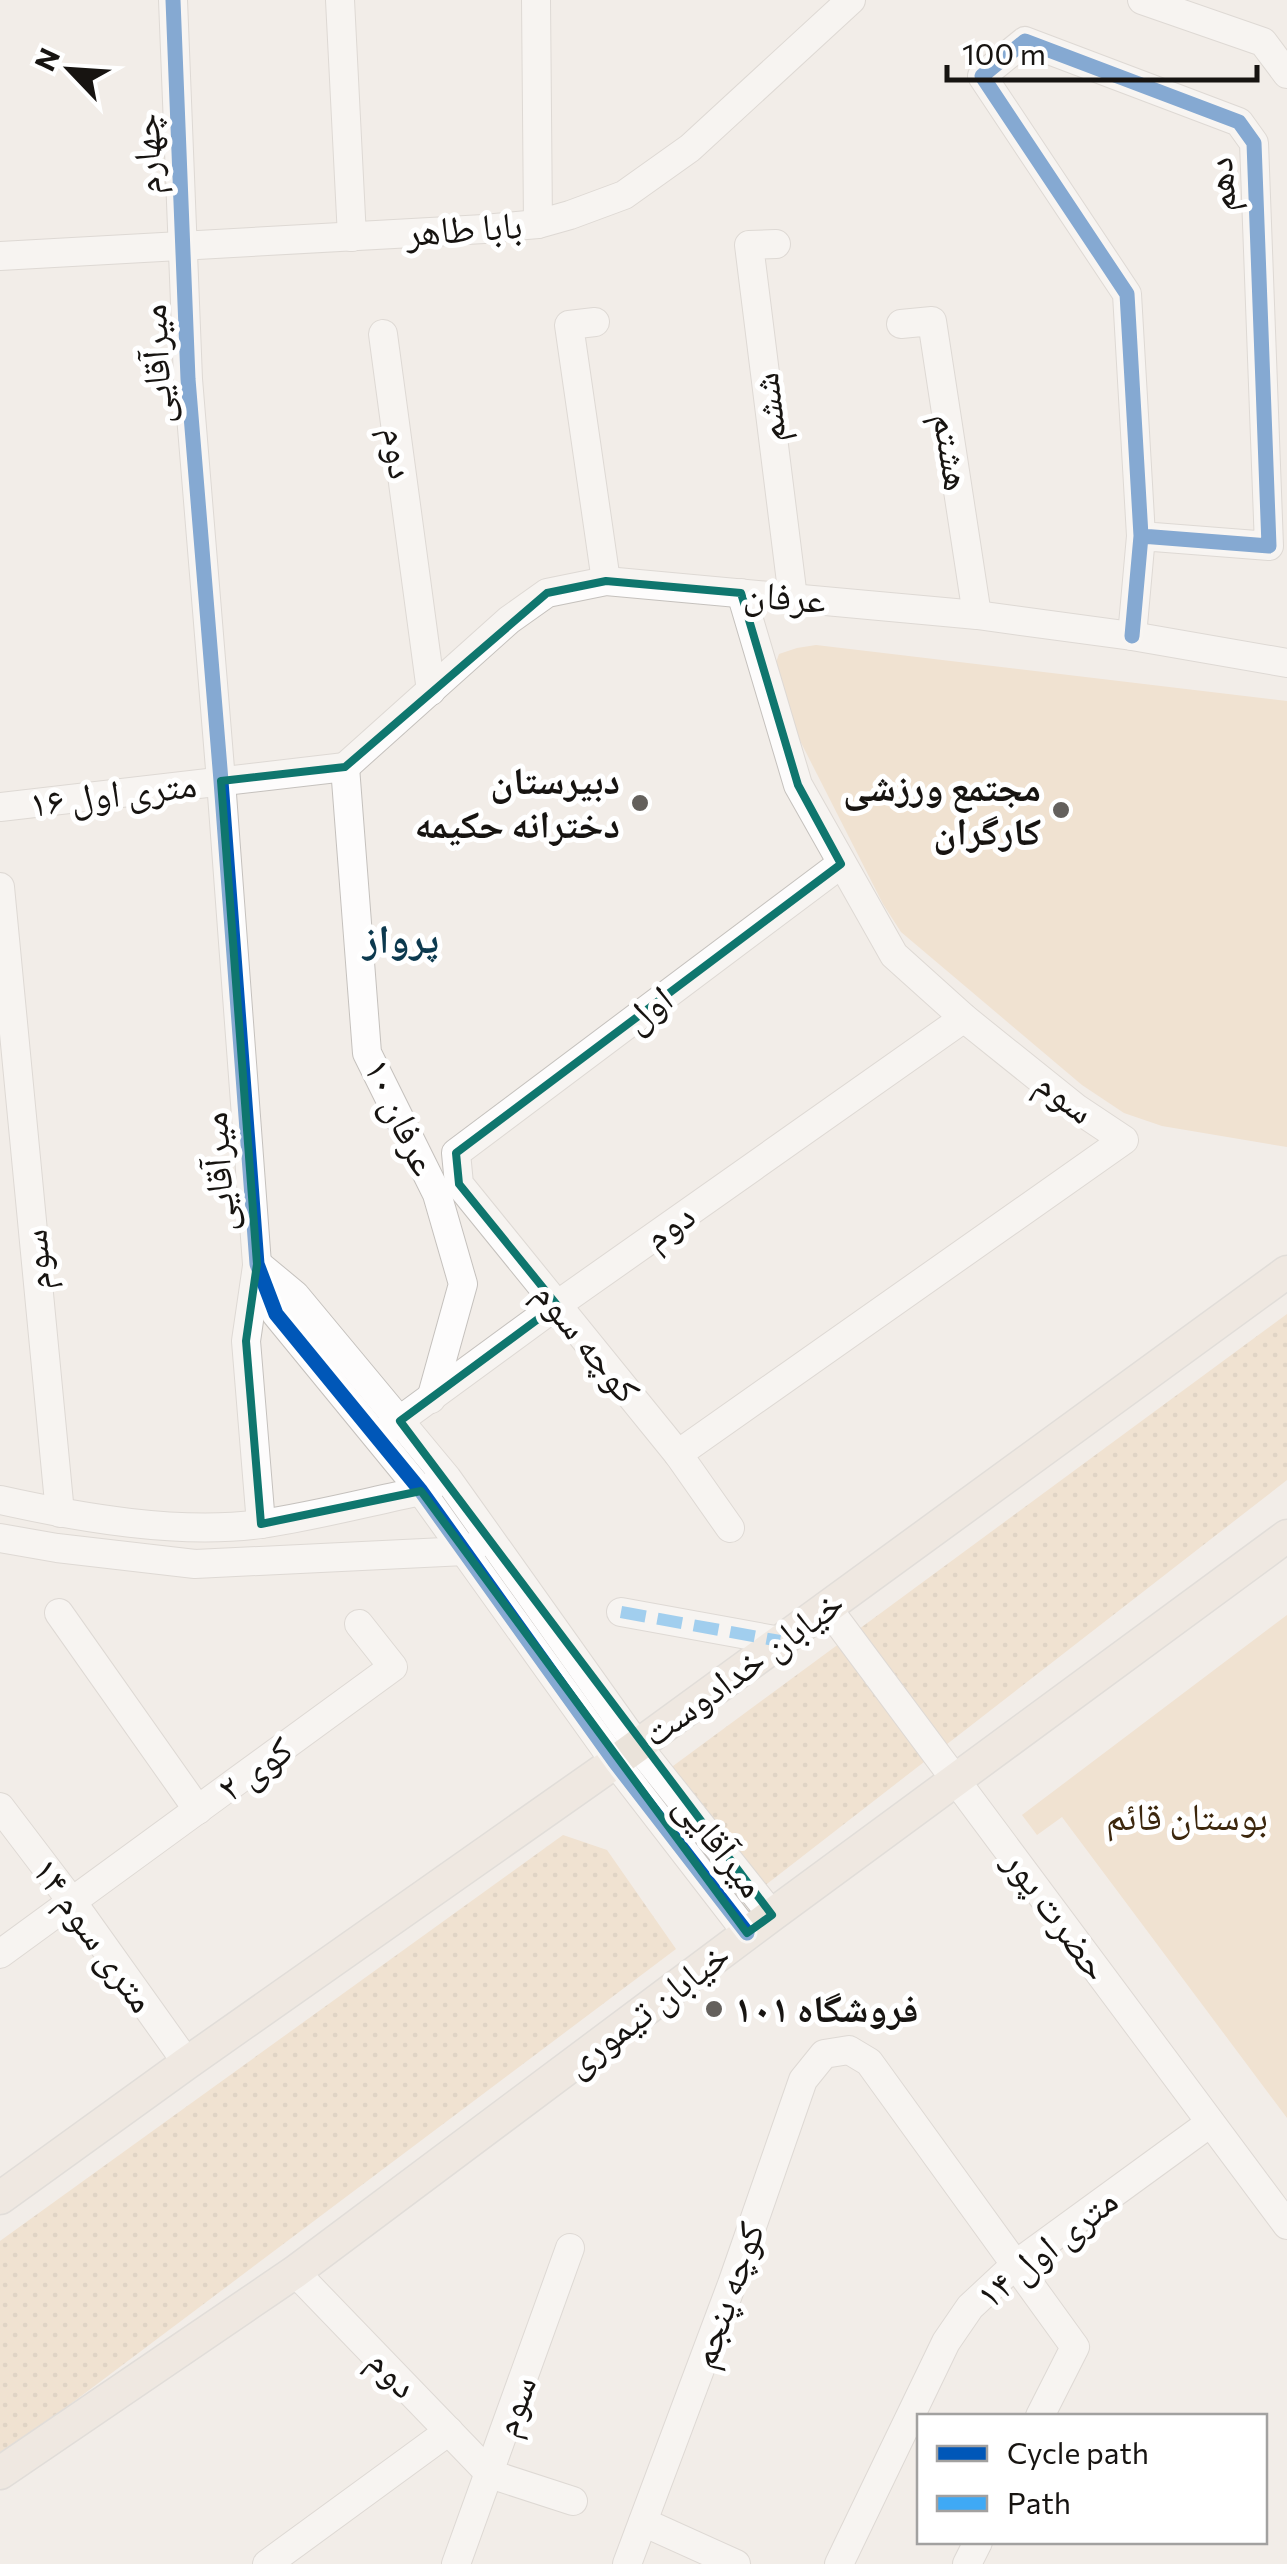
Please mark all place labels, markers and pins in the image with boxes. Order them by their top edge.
place label: دبیرستان دخترانه حکیمه [414,755,620,846]
place label: مجتمع ورزشی کارگران [843,762,1041,855]
marker: دبیرستان دخترانه حکیمه [629,792,651,814]
marker: مجتمع ورزشی کارگران [1050,799,1072,821]
place label: فروشگاه ۱۰۱ [734,1983,918,2030]
marker: فروشگاه ۱۰۱ [703,1998,725,2020]

